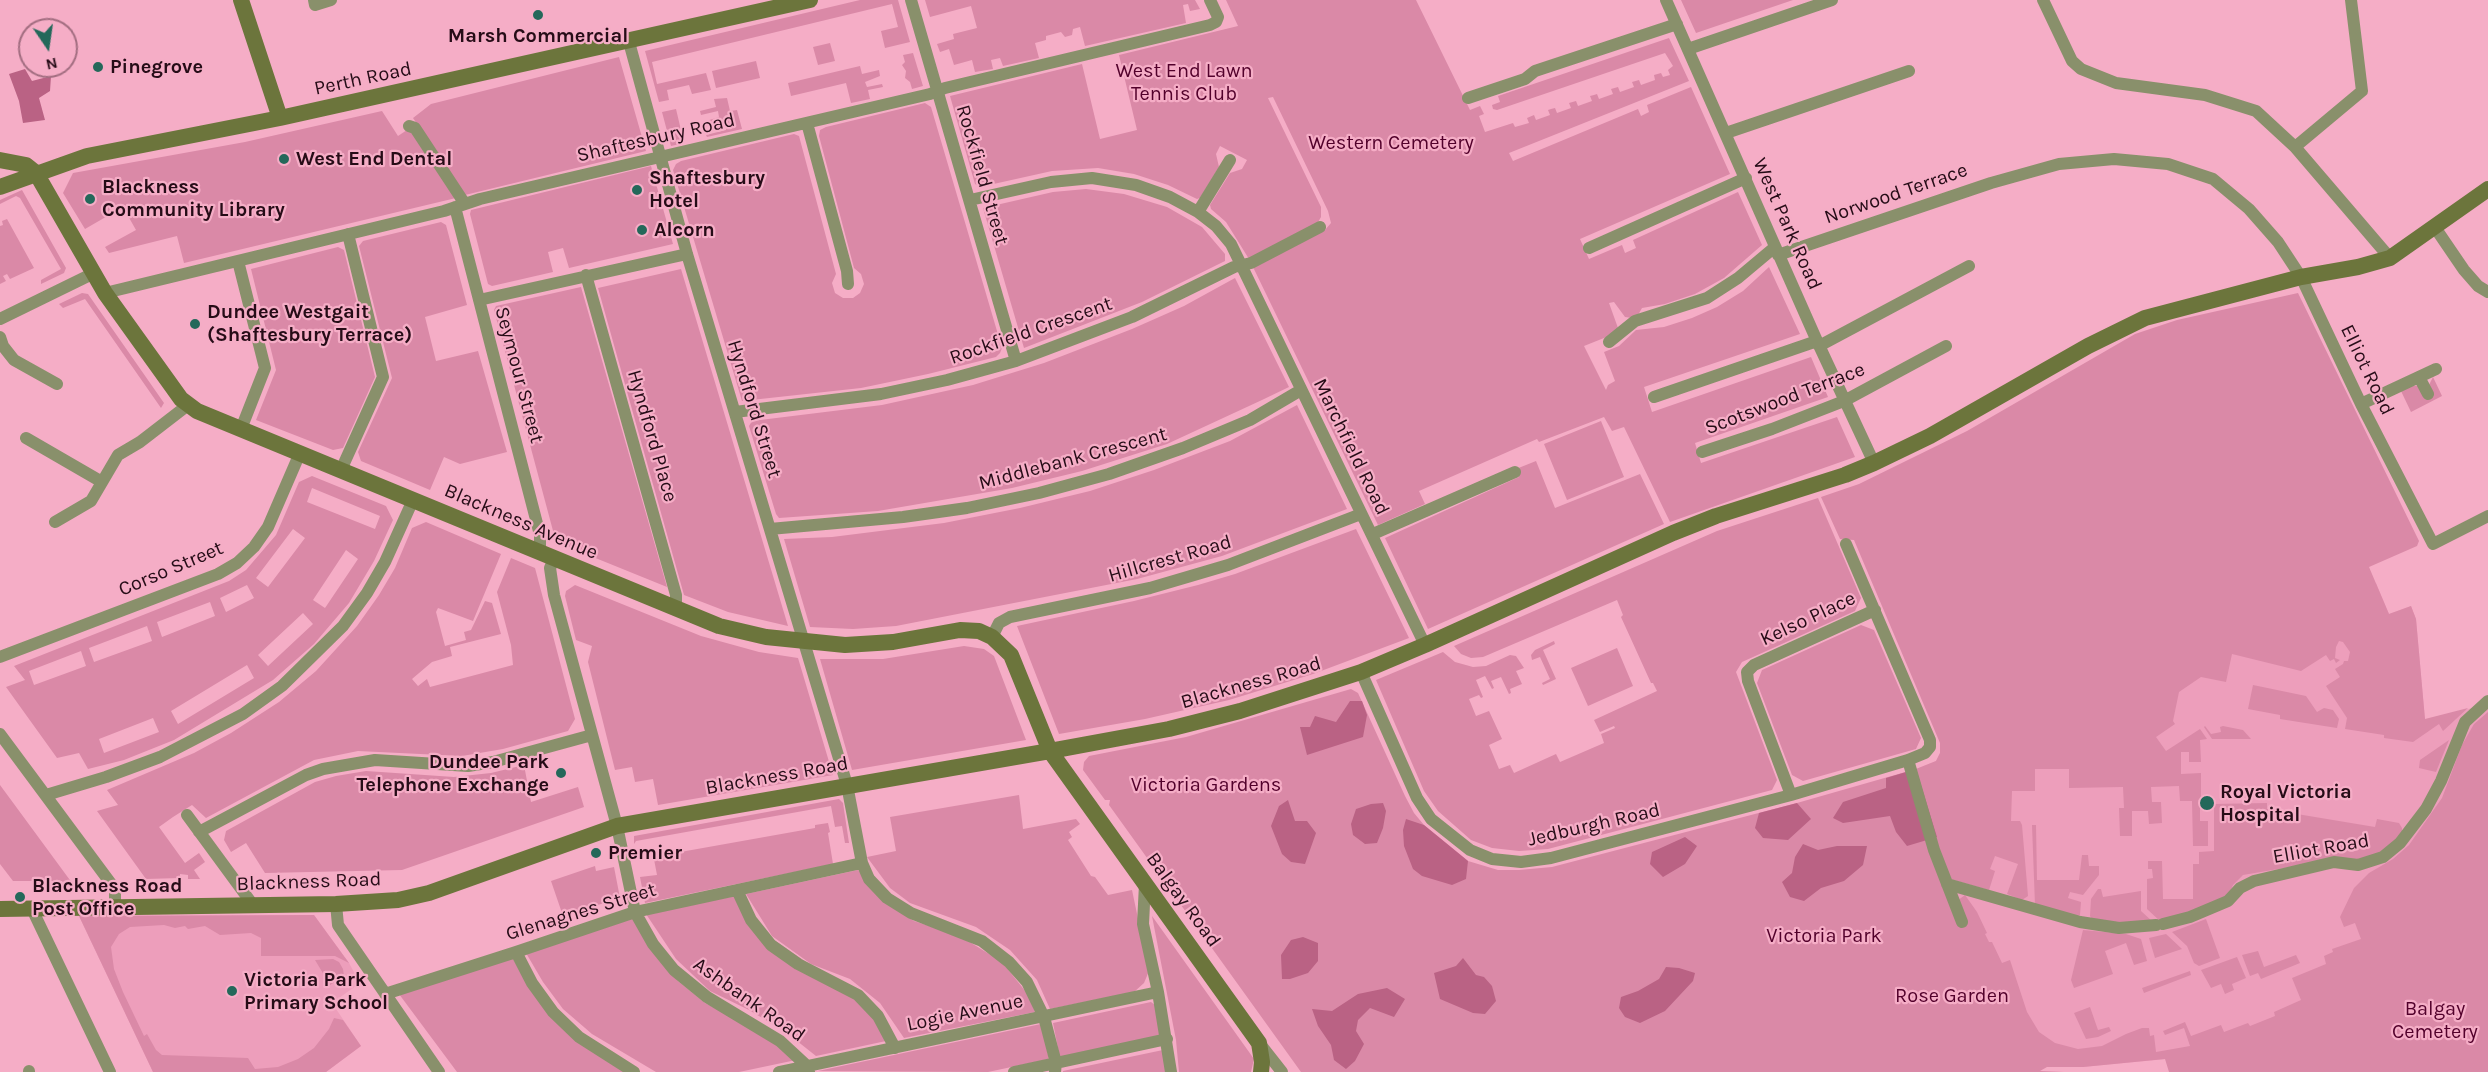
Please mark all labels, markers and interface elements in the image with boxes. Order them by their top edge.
marker: Marsh Commercial [531,8,545,22]
north arrow [18,18,78,78]
place label: Marsh Commercial [448,24,628,48]
text: N [44,54,59,75]
place label: Pinegrove [110,55,203,79]
street label: Perth Road [312,57,414,101]
park label: West End Lawn Tennis Club [1115,59,1253,106]
marker: Pinegrove [91,60,105,74]
street label: Rockfield Street [950,102,1014,248]
street label: Shaftesbury Road [575,108,737,168]
park label: Western Cemetery [1308,131,1474,155]
place label: West End Dental [296,147,452,171]
marker: West End Dental [277,152,291,166]
street label: West Park Road [1747,154,1827,294]
street label: Norwood Terrace [1821,158,1971,230]
place label: Shaftesbury Hotel [649,166,765,213]
place label: Blackness Community Library [102,175,285,222]
marker: Shaftesbury Hotel [630,183,644,197]
marker: Blackness Community Library [83,192,97,206]
place label: Alcorn [654,218,715,242]
marker: Alcorn [635,223,649,237]
street label: Rockfield Crescent [946,292,1116,370]
place label: Dundee Westgait (Shaftesbury Terrace) [207,300,412,347]
street label: Seymour Street [489,304,549,446]
marker: Dundee Westgait (Shaftesbury Terrace) [188,317,202,331]
street label: Elliot Road [2335,321,2399,419]
street label: Hyndford Street [722,337,786,481]
street label: Scotswood Terrace [1702,357,1868,441]
street label: Hyndford Place [622,367,682,505]
street label: Marchfield Road [1308,375,1394,519]
street label: Middlebank Crescent [976,422,1170,496]
street label: Blackness Avenue [441,479,601,565]
street label: Hillcrest Road [1106,530,1234,588]
street label: Corso Street [115,536,227,602]
street label: Kelso Place [1756,586,1860,652]
street label: Blackness Road [1178,652,1324,714]
place label: Dundee Park Telephone Exchange [356,750,549,797]
street label: Blackness Road [704,752,850,800]
marker: Dundee Park Telephone Exchange [554,766,568,780]
park label: Victoria Gardens [1131,773,1281,797]
place label: Royal Victoria Hospital [2220,780,2352,827]
marker: Royal Victoria Hospital [2198,794,2216,812]
street label: Jedburgh Road [1525,798,1663,852]
street label: Elliot Road [2271,829,2371,869]
place label: Premier [608,841,682,865]
marker: Premier [589,846,603,860]
street label: Balgay Road [1141,848,1225,952]
street label: Blackness Road [236,867,382,897]
place label: Blackness Road Post Office [32,874,183,921]
street label: Glenagnes Street [503,878,659,946]
marker: Blackness Road Post Office [13,890,27,904]
park label: Victoria Park [1766,924,1882,948]
street label: Ashbank Road [688,953,810,1047]
place label: Victoria Park Primary School [244,968,388,1015]
marker: Victoria Park Primary School [225,984,239,998]
park label: Rose Garden [1895,984,2009,1008]
street label: Logie Avenue [905,989,1025,1037]
park label: Balgay Cemetery [2392,997,2478,1044]

